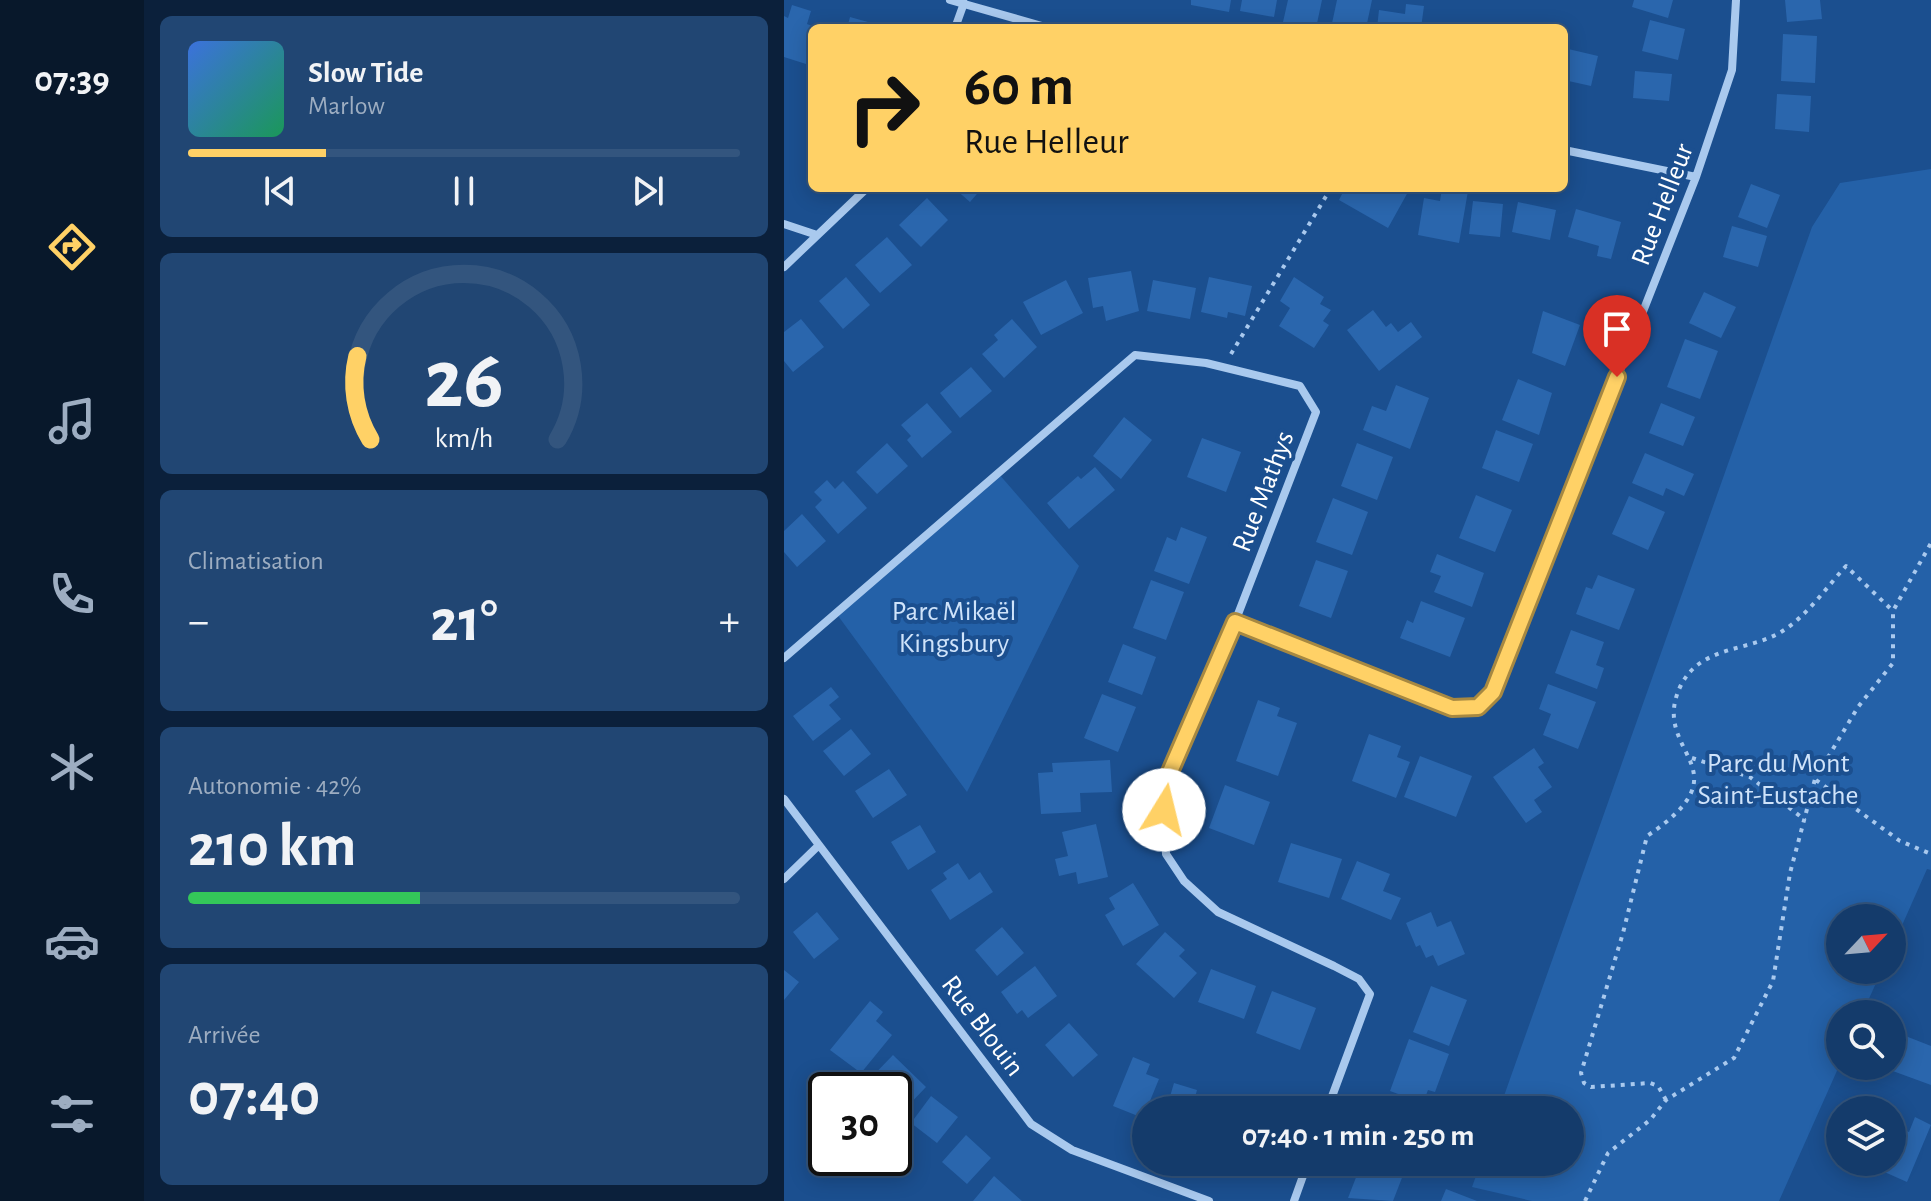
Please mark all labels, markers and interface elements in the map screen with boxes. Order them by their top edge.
icon: right [832,56,936,160]
text: Slow Tide [308,58,423,88]
text: 60 m [964,59,1074,115]
text: 07:39 [34,62,110,98]
text: Marlow [308,93,385,119]
text: Rue Helleur [964,124,1129,160]
street label: Rue Helleur [1627,140,1699,270]
icon: previous [258,169,302,213]
icon: pause [442,169,486,213]
icon: next [626,169,670,213]
icon: directions [44,219,100,275]
pin [1583,295,1651,377]
icon: arrive [1595,307,1639,351]
text: 26 [424,338,504,422]
icon: music [44,393,100,449]
text: km/h [435,424,493,453]
street label: Rue Mathys [1228,428,1300,556]
text: Climatisation [188,548,324,574]
icon: phone [44,566,100,622]
text: 21° [430,592,498,652]
park label: Parc Mikaël Kingsbury [892,598,1016,658]
text: − [188,600,209,644]
text: + [719,600,740,644]
icon: climate [44,739,100,795]
park label: Parc du Mont Saint-Eustache [1698,750,1858,810]
position arrow [1122,768,1206,852]
text: Autonomie · 42% [188,773,362,799]
text: 210 km [188,817,356,877]
north arrow [1826,904,1906,984]
map controls [1826,904,1906,1176]
icon: car [44,913,100,969]
street label: Rue Blouin [936,971,1029,1082]
button: search [1826,1000,1906,1080]
text: Arrivée [188,1022,260,1048]
text: 07:40 [188,1066,320,1126]
speed limit sign: 30 [808,1072,912,1176]
icon: filters [44,1086,100,1142]
button: layers [1826,1096,1906,1176]
text: 07:40 · 1 min · 250 m [1242,1121,1474,1151]

